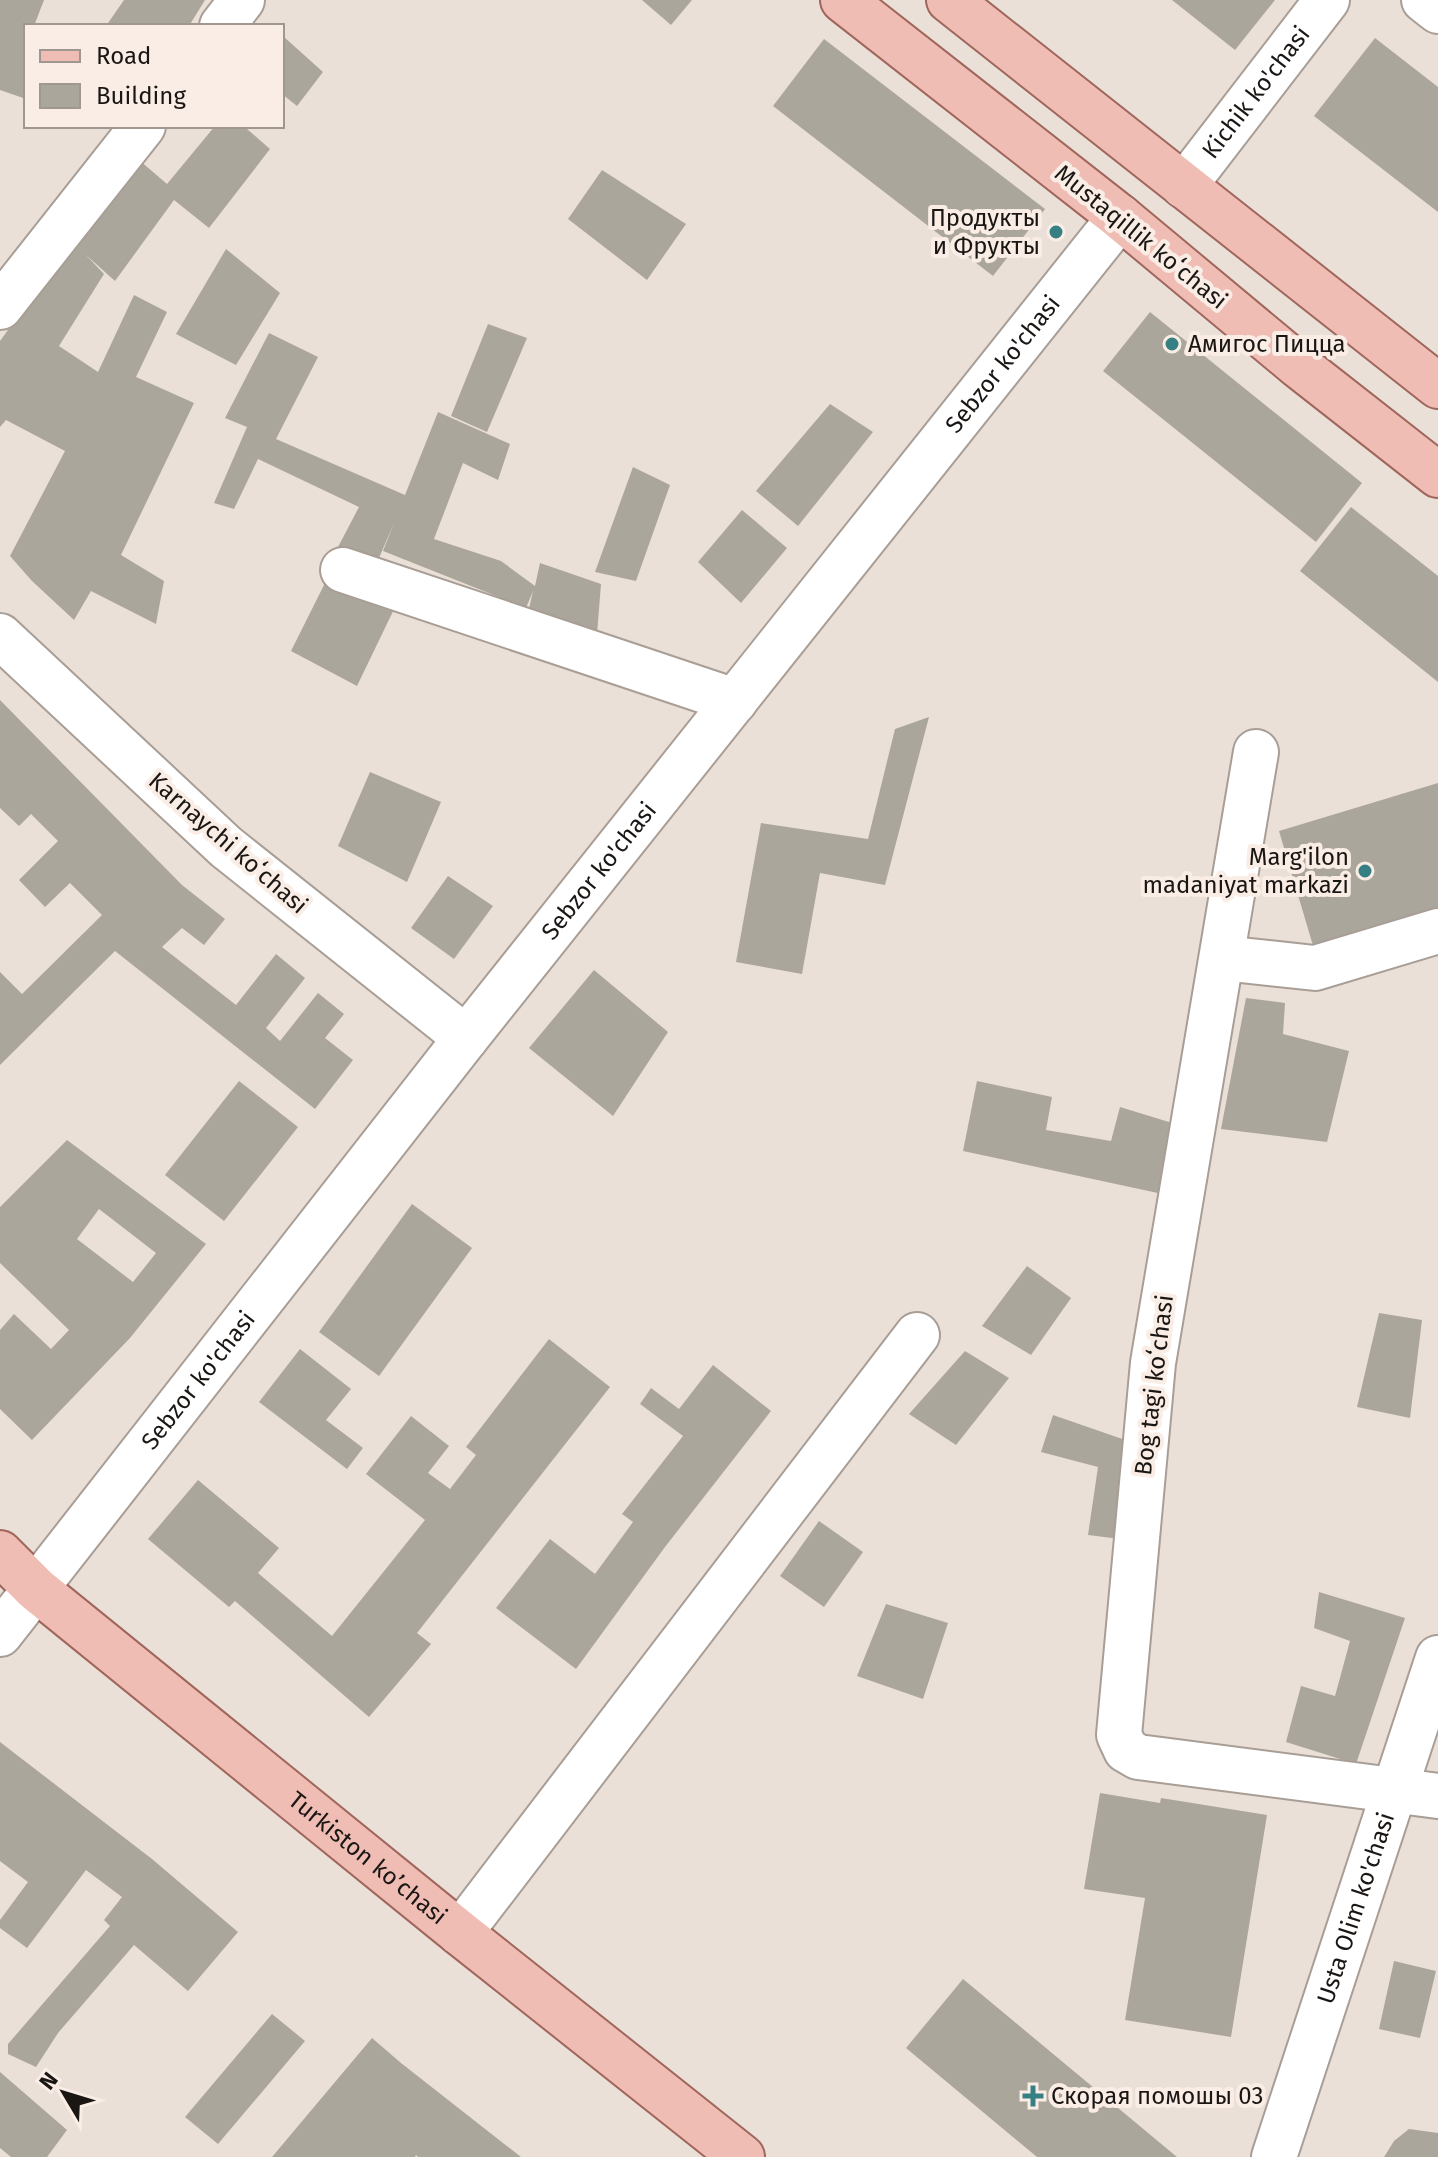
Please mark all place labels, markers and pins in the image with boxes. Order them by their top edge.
place label: Продукты и Фрукты [930,204,1040,260]
marker: Продукты и Фрукты [1047,223,1065,241]
place label: Амигос Пицца [1188,330,1346,358]
marker: Амигос Пицца [1163,335,1181,353]
place label: Marg'ilon madaniyat markazi [1143,843,1349,899]
marker: Marg'ilon madaniyat markazi [1356,862,1374,880]
place label: Скорая помошы 03 [1051,2082,1264,2110]
marker: Скорая помошы 03 [1022,2085,1044,2107]

